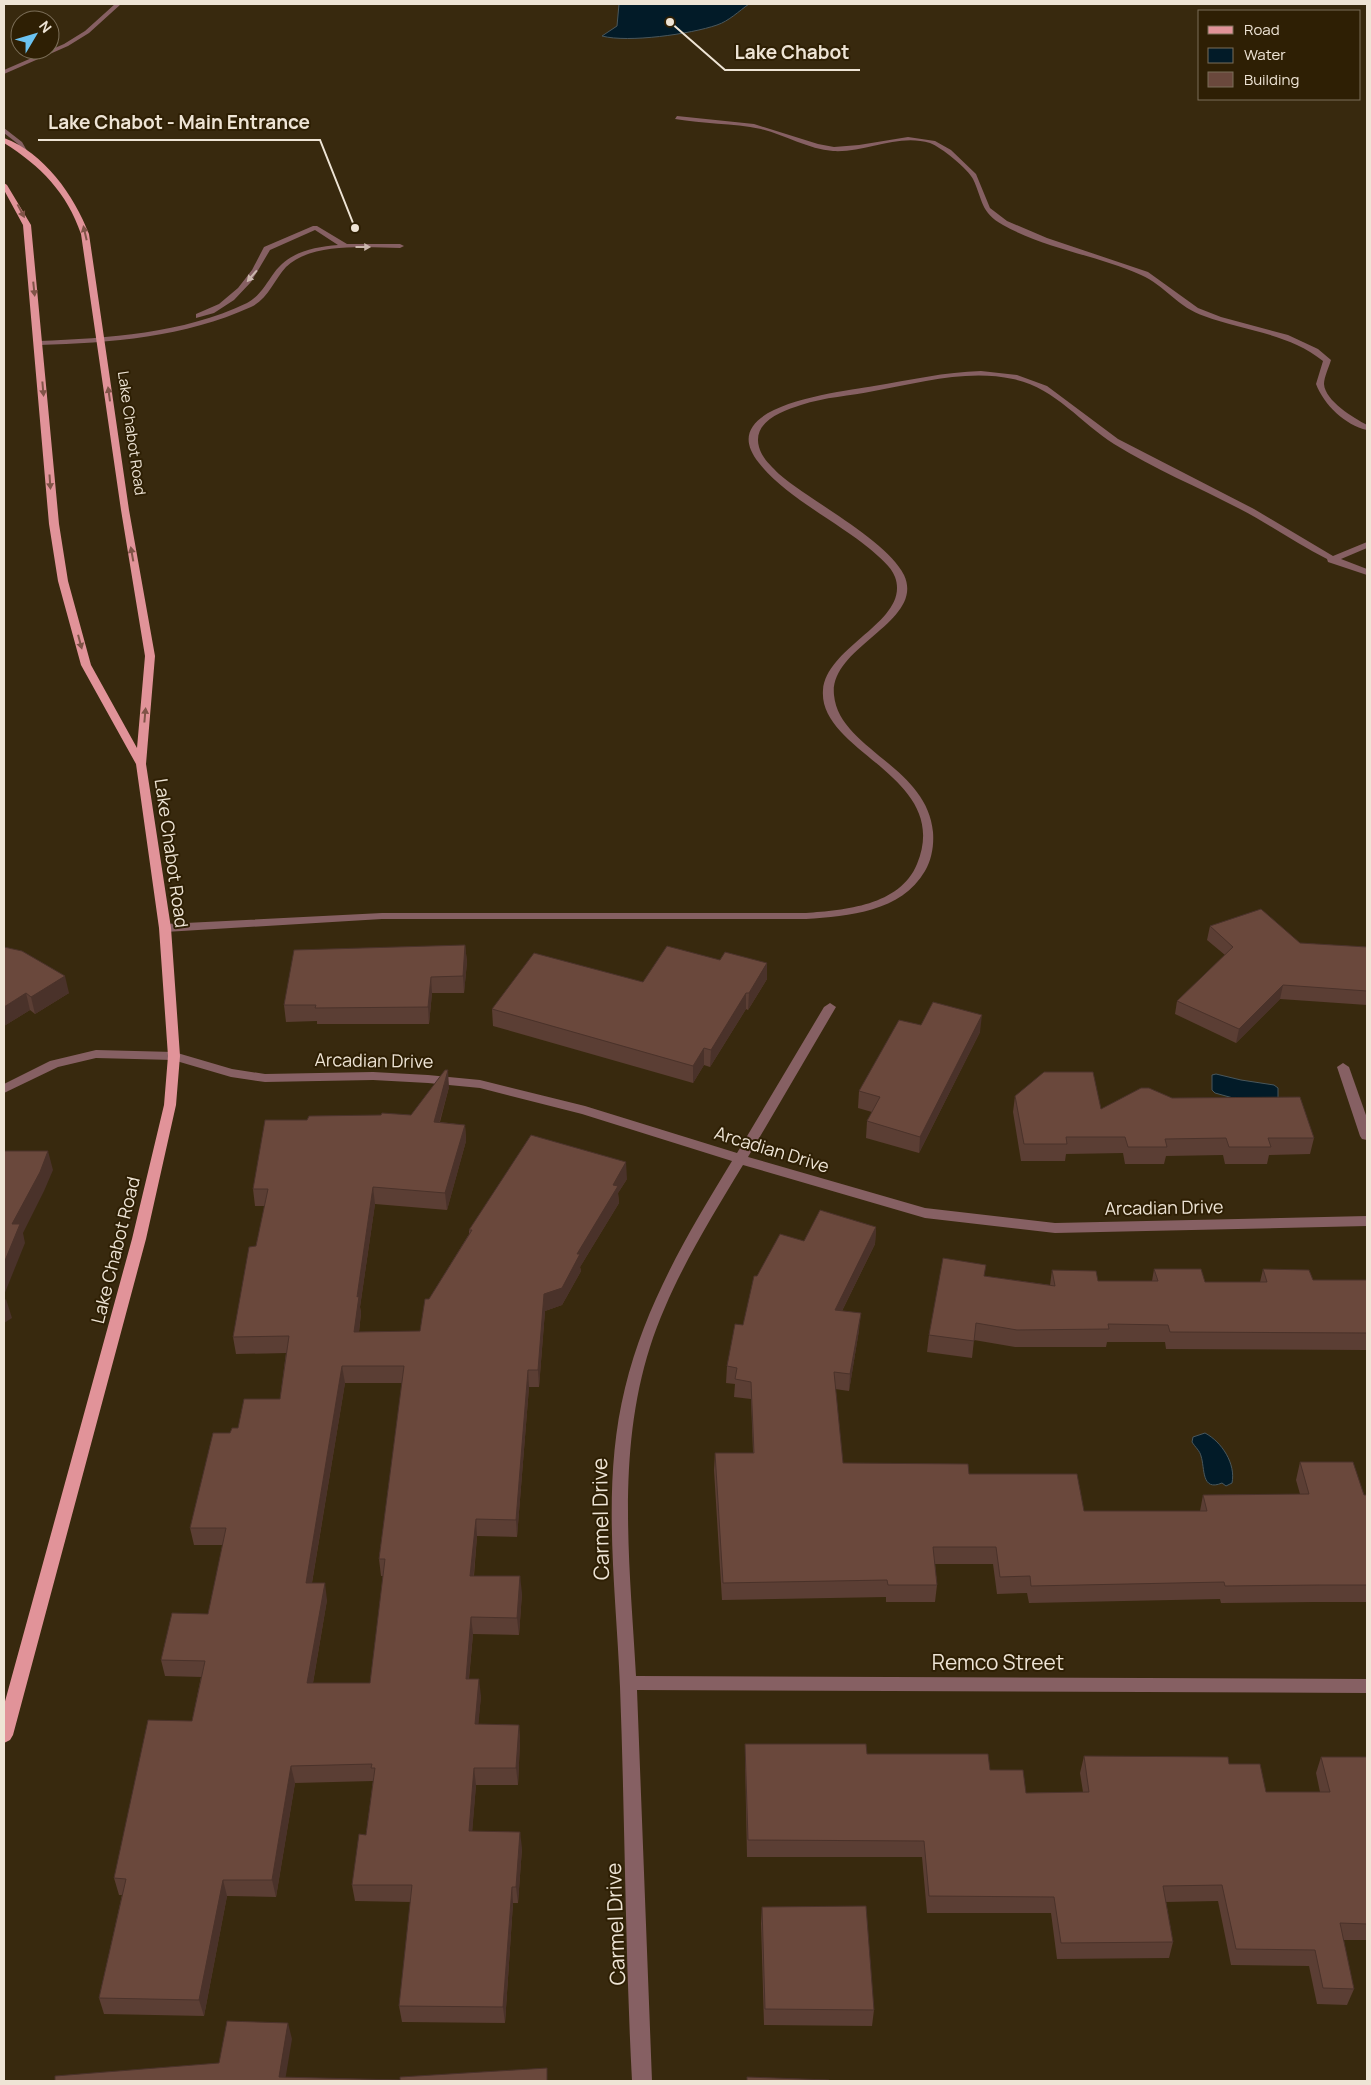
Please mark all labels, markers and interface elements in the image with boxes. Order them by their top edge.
north arrow [10,10,60,60]
legend [1198,10,1361,100]
text: N [35,17,56,37]
text: Road [1244,19,1280,40]
callout: Lake Chabot [725,36,860,70]
text: Lake Chabot [735,39,849,65]
text: Water [1244,44,1286,65]
text: Building [1244,69,1299,90]
callout: Lake Chabot - Main Entrance [38,106,320,140]
text: Lake Chabot - Main Entrance [48,109,310,135]
one-way arrow [17,204,25,219]
one-way arrow [81,226,89,241]
one-way arrow [356,243,372,251]
one-way arrow [246,269,258,281]
one-way arrow [30,282,38,298]
street label: Lake Chabot Road [113,369,151,497]
one-way arrow [39,381,47,397]
one-way arrow [105,385,113,401]
one-way arrow [47,475,55,491]
one-way arrow [128,546,136,562]
one-way arrow [76,634,84,649]
one-way arrow [141,707,149,723]
street label: Lake Chabot Road [150,777,194,929]
street label: Arcadian Drive [314,1047,434,1073]
street label: Arcadian Drive [712,1120,832,1178]
street label: Lake Chabot Road [85,1174,145,1326]
street label: Arcadian Drive [1104,1194,1224,1220]
street label: Carmel Drive [585,1458,615,1580]
street label: Remco Street [932,1648,1064,1676]
street label: Carmel Drive [599,1862,631,1986]

